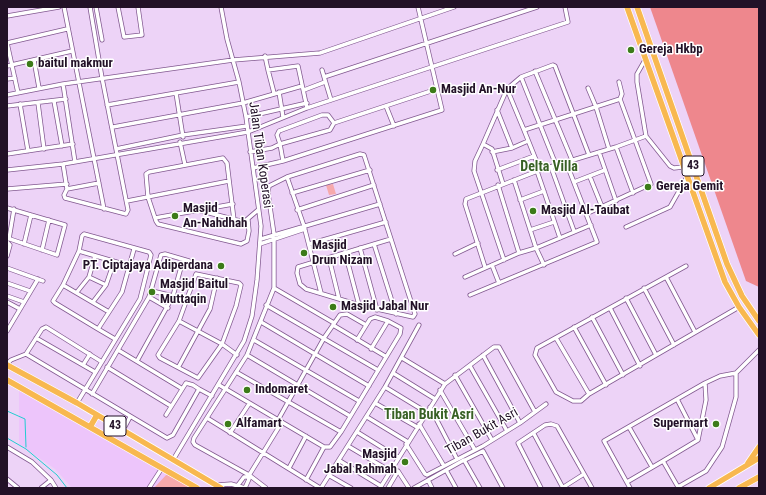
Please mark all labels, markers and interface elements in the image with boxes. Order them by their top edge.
place label: Gereja Hkbp [639,42,703,58]
marker: Gereja Hkbp [626,45,636,55]
place label: baitul makmur [38,56,113,72]
marker: baitul makmur [25,59,35,69]
place label: Masjid An-Nur [441,82,516,98]
marker: Masjid An-Nur [428,85,438,95]
street label: Jalan Tiban Koperasi [245,101,275,209]
road number: 43 [682,156,704,176]
district label: Delta Villa [520,159,578,175]
place label: Gereja Gemit [656,179,723,195]
marker: Gereja Gemit [643,182,653,192]
place label: Masjid An-Nahdhah [183,201,247,232]
place label: Masjid Al-Taubat [541,203,630,219]
marker: Masjid Al-Taubat [528,206,538,216]
marker: Masjid An-Nahdhah [170,211,180,221]
place label: Masjid Drun Nizam [312,238,372,269]
marker: Masjid Drun Nizam [299,248,309,258]
place label: PT. Ciptajaya Adiperdana [83,258,213,274]
marker: PT. Ciptajaya Adiperdana [216,261,226,271]
place label: Masjid Baitul Muttaqin [160,277,228,308]
marker: Masjid Baitul Muttaqin [147,287,157,297]
place label: Masjid Jabal Nur [341,299,429,315]
marker: Masjid Jabal Nur [328,302,338,312]
place label: Indomaret [255,382,308,398]
marker: Indomaret [242,385,252,395]
street label: Tiban Bukit Asri [443,405,521,459]
district label: Tiban Bukit Asri [384,407,474,423]
road number: 43 [104,416,126,436]
place label: Alfamart [236,416,282,432]
place label: Supermart [653,416,708,432]
marker: Alfamart [223,419,233,429]
marker: Supermart [711,419,721,429]
place label: Masjid Jabal Rahmah [324,447,397,478]
marker: Masjid Jabal Rahmah [400,457,410,467]

